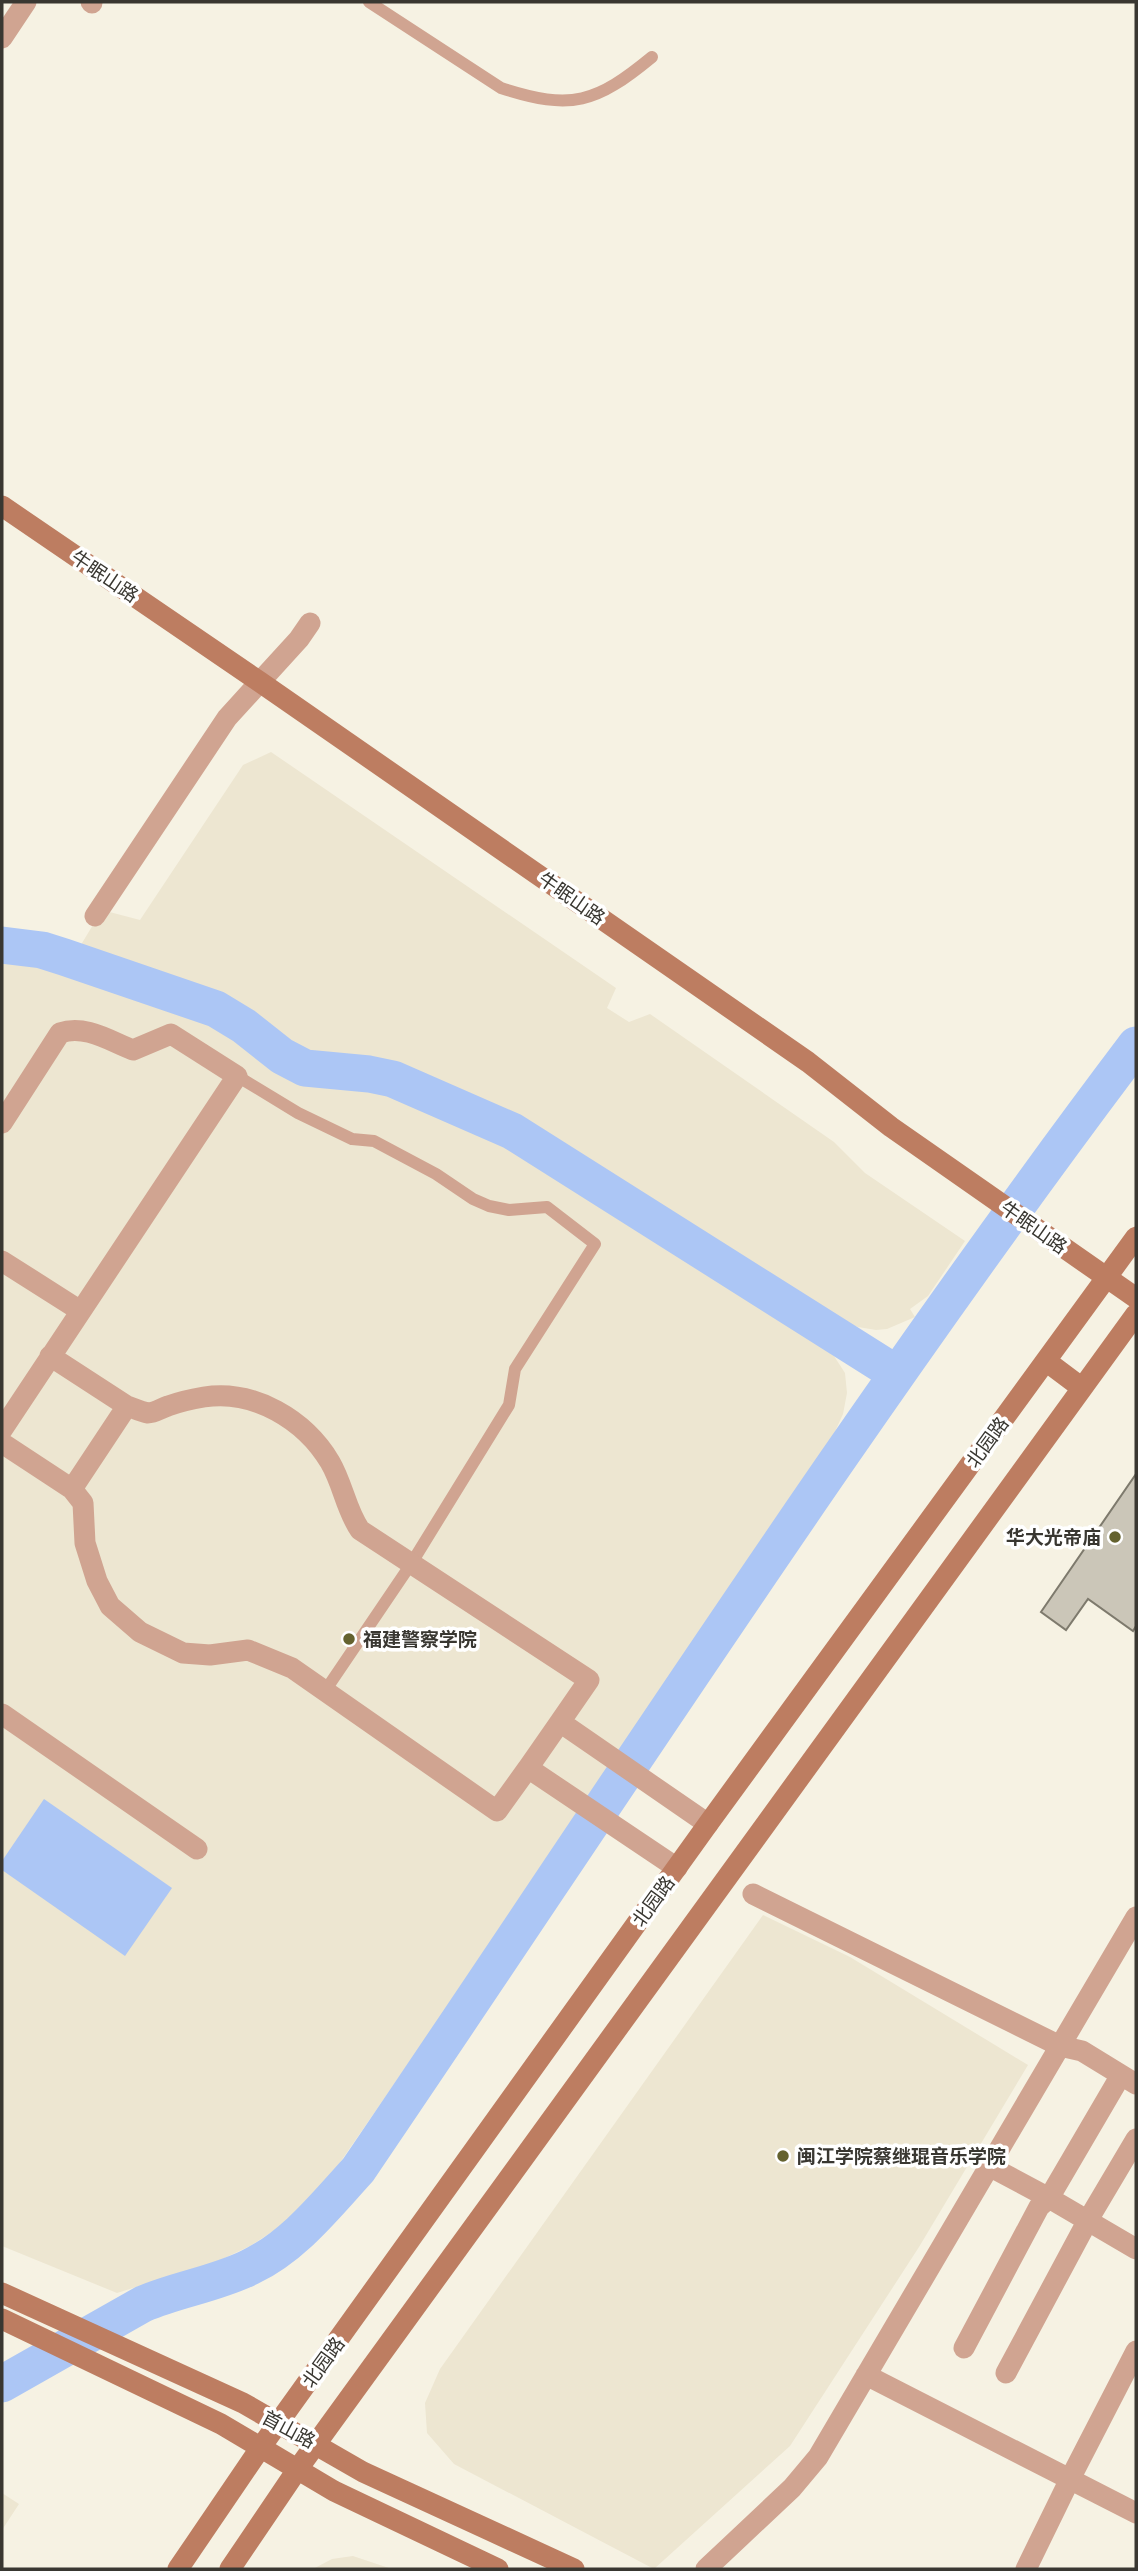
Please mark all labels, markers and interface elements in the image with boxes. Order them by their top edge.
street label: 牛眠山路 [67,546,143,606]
street label: 牛眠山路 [535,867,609,929]
street label: 牛眠山路 [997,1196,1071,1258]
street label: 北园路 [961,1412,1013,1472]
place label: 华大光帝庙 [1006,1526,1101,1548]
marker: 华大光帝庙 [1107,1529,1123,1545]
place label: 福建警察学院 [363,1628,477,1650]
marker: 福建警察学院 [341,1631,357,1647]
street label: 北园路 [627,1871,679,1931]
place label: 闽江学院蔡继琨音乐学院 [797,2145,1006,2167]
marker: 闽江学院蔡继琨音乐学院 [775,2148,791,2164]
street label: 北园路 [297,2332,349,2392]
street label: 首山路 [259,2406,319,2452]

